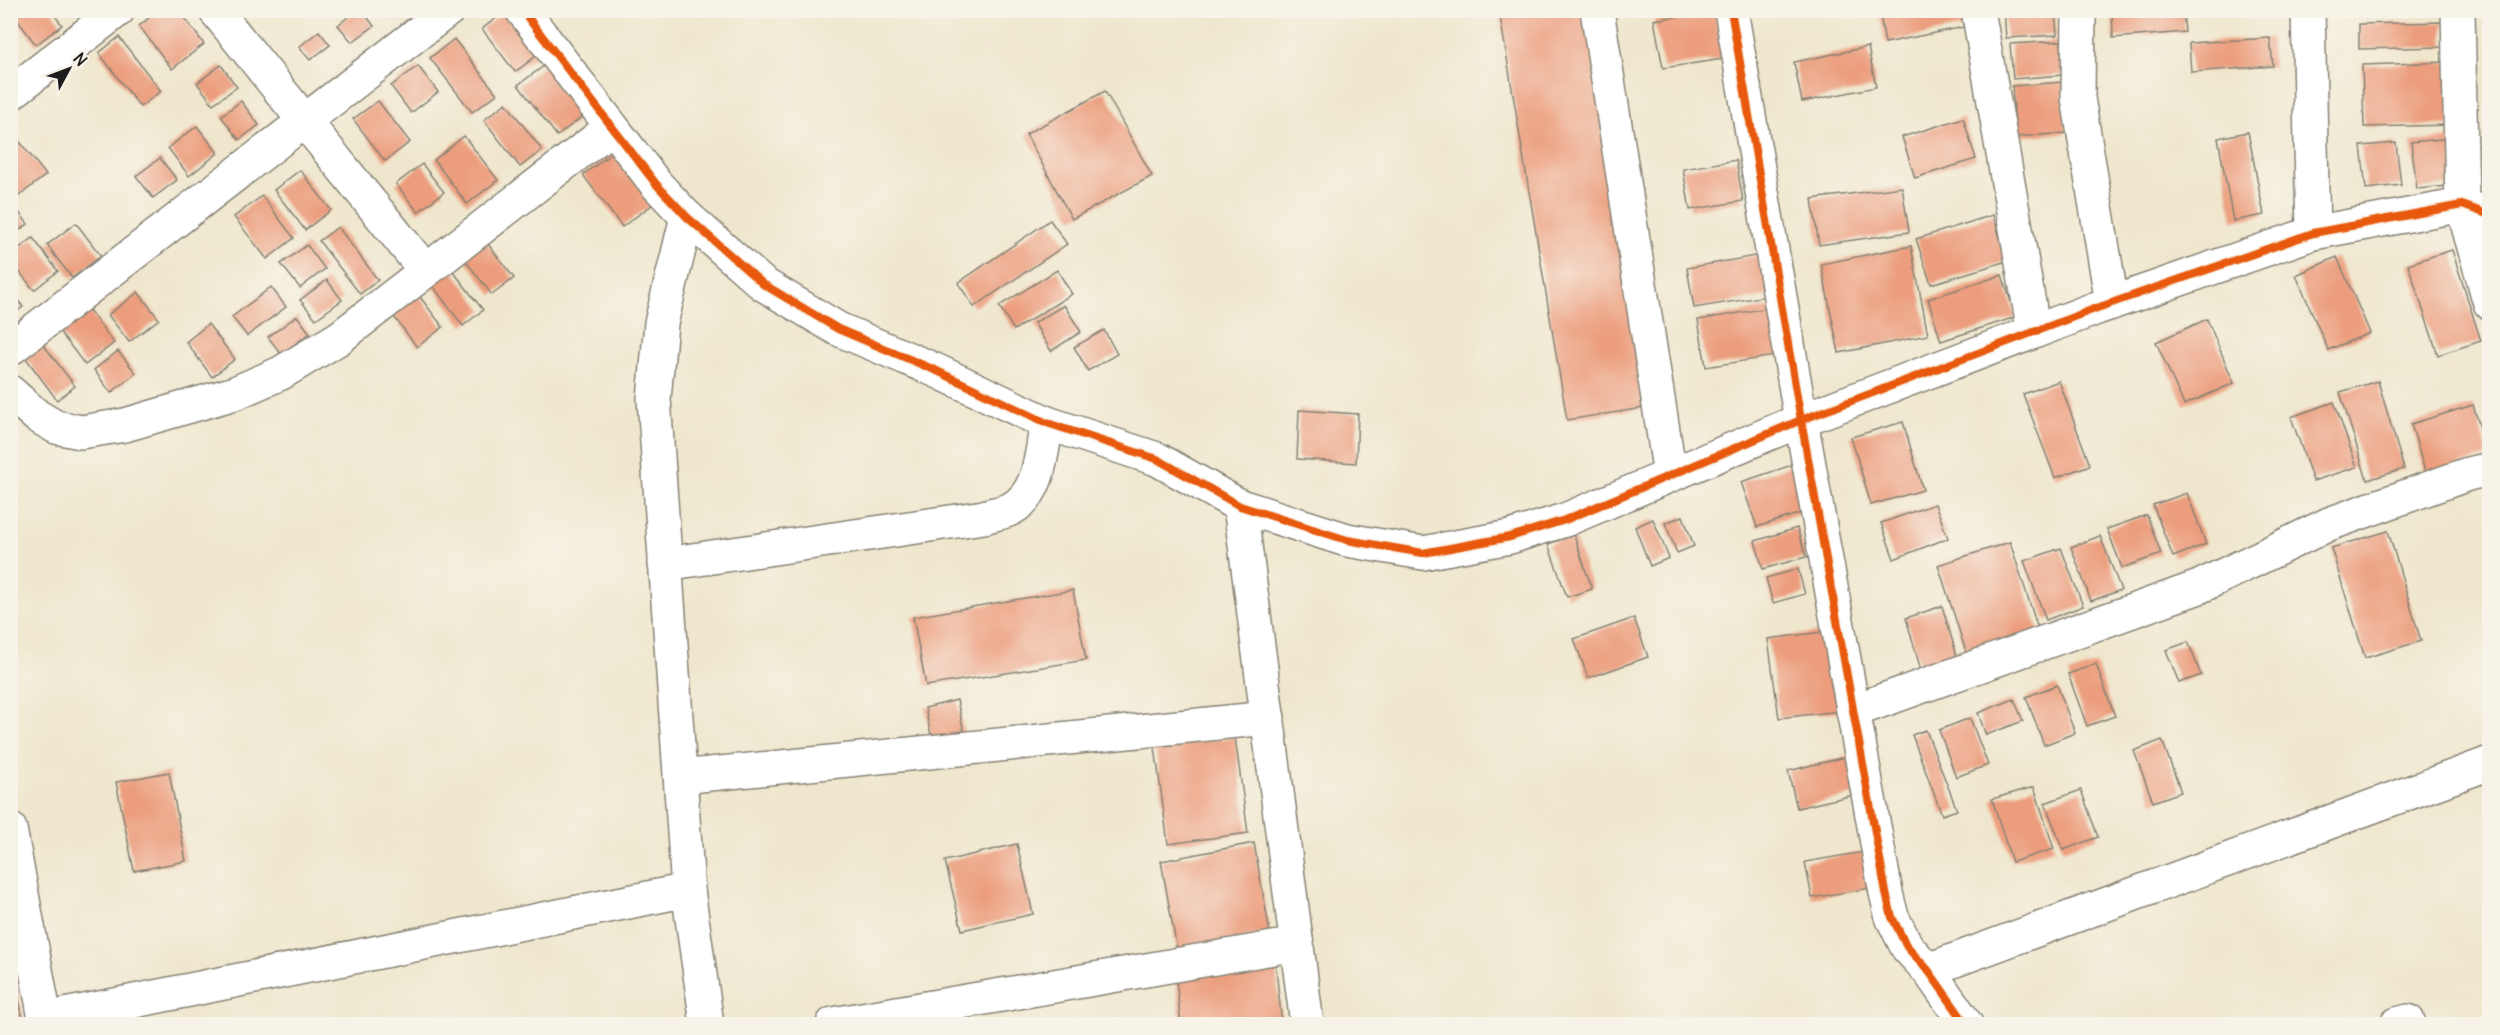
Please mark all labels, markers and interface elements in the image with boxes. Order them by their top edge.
north arrow [39,39,99,99]
text: N [69,48,91,70]

